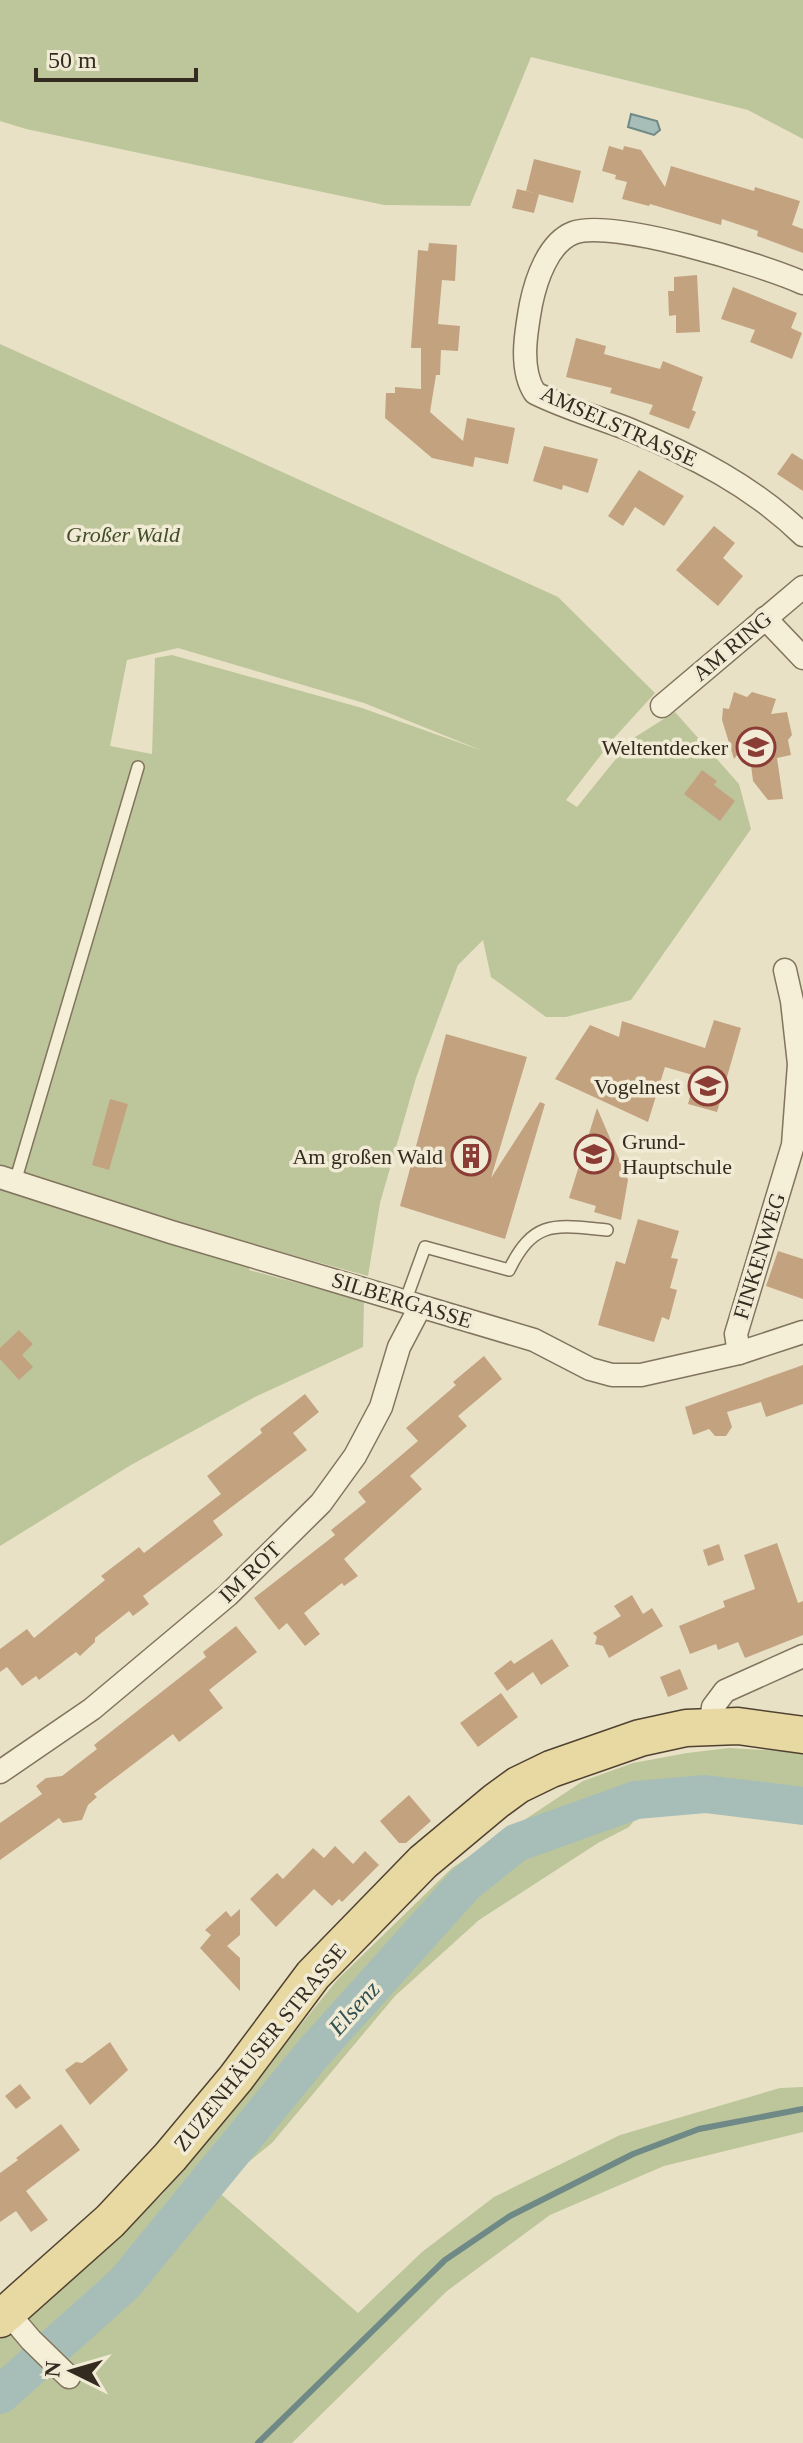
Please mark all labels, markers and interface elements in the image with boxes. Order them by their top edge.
scale bar [36,32,196,82]
text: 50 m [48,47,97,73]
street label: AMSELSTRASSE [537,380,701,472]
park label: Großer Wald [66,522,181,547]
street label: AM RING [688,606,776,686]
school or university icon: Weltentdecker [735,726,777,768]
place label: Weltentdecker [602,735,729,760]
school or university icon: Vogelnest [687,1065,729,1107]
place label: Vogelnest [594,1074,680,1099]
place label: Grund- Hauptschule [622,1129,732,1179]
school or university icon: Grund- Hauptschule [573,1133,615,1175]
building icon: Am großen Wald [450,1135,492,1177]
place label: Am großen Wald [292,1144,443,1169]
street label: FINKENWEG [728,1190,790,1322]
street label: SILBERGASSE [329,1267,475,1333]
street label: IM ROT [214,1536,287,1608]
street label: ZUZENHÄUSER STRASSE [169,1938,351,2156]
water label: Elsenz [323,1976,385,2041]
north arrow [32,2331,112,2411]
text: N [39,2360,66,2378]

